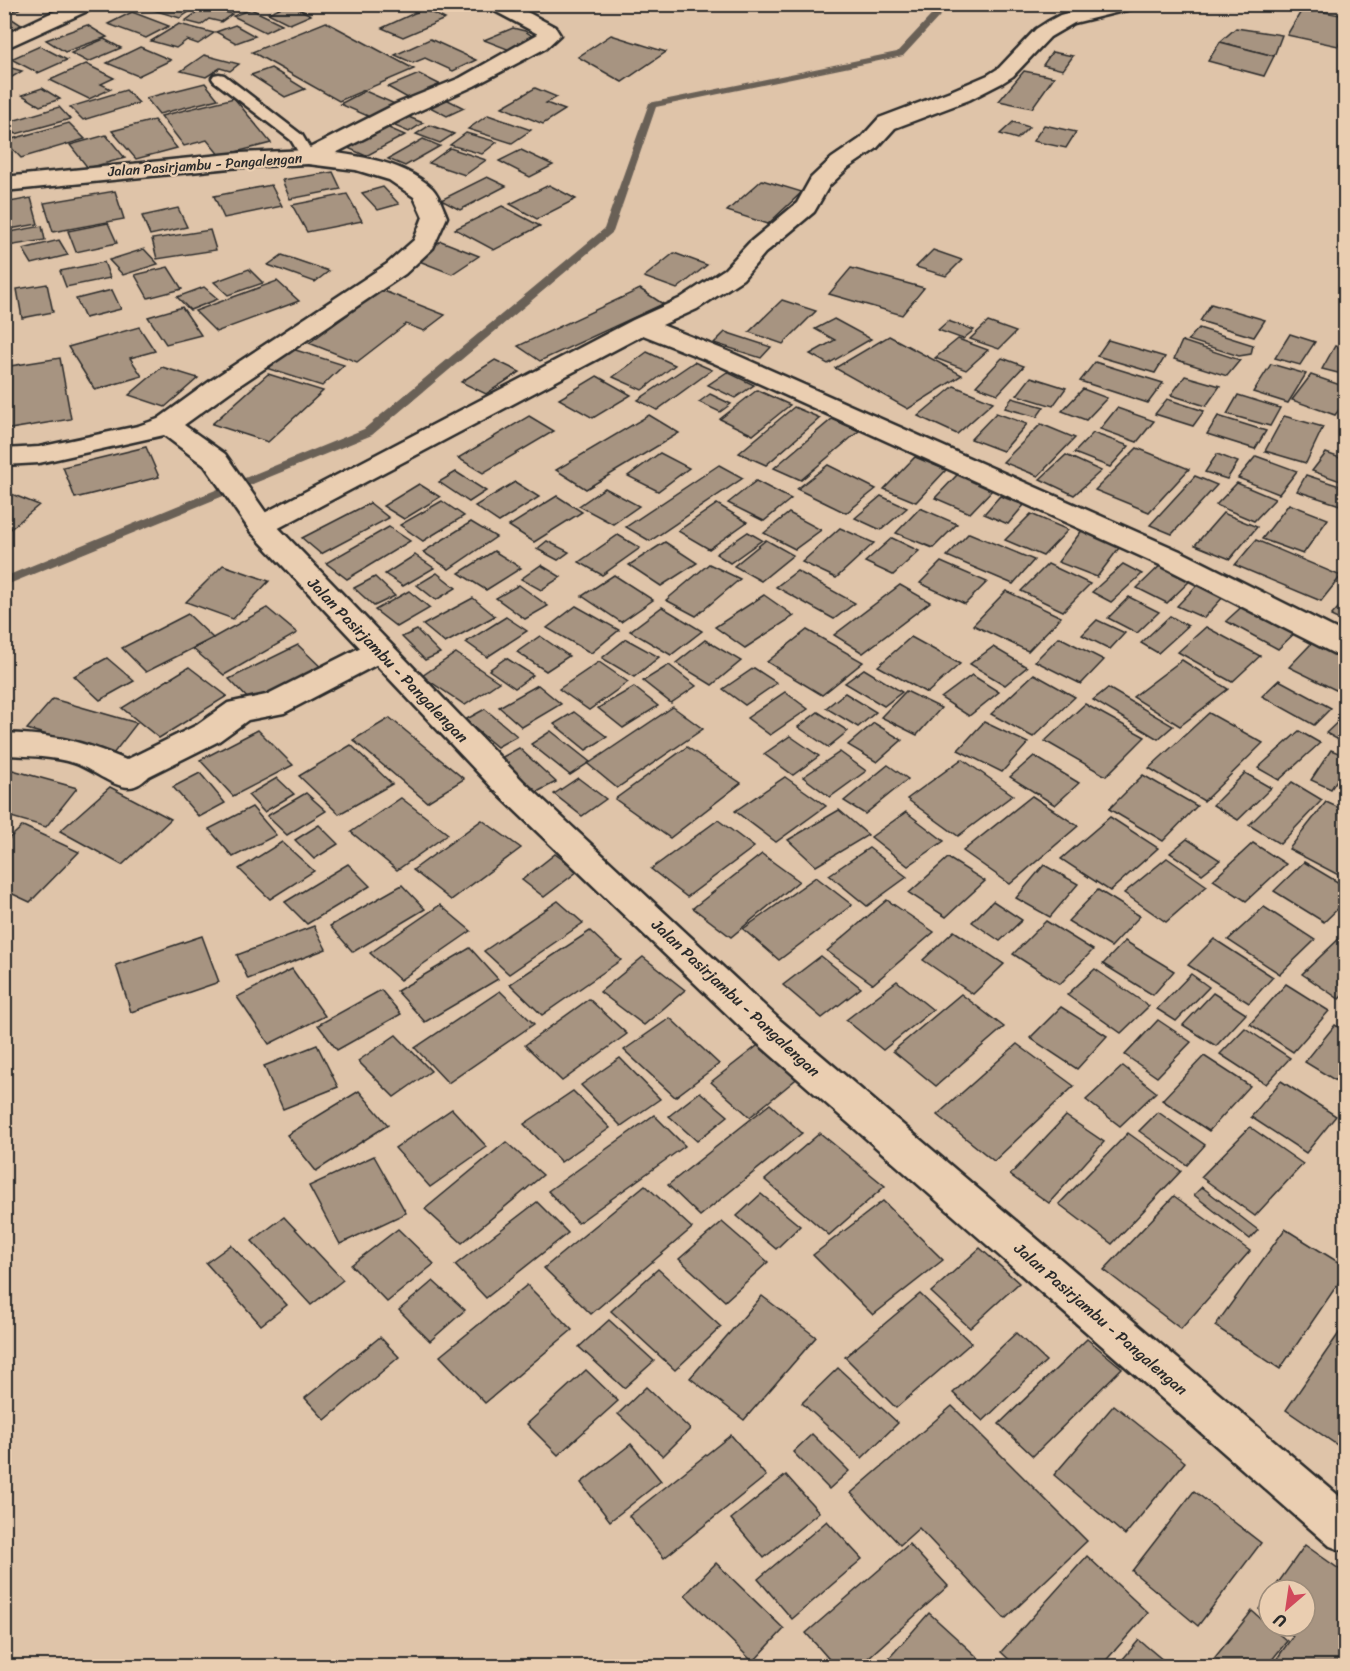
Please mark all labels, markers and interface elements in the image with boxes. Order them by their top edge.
street label: Jalan Pasirjambu - Pangalengan [106,146,303,184]
street label: Jalan Pasirjambu - Pangalengan [300,569,476,750]
street label: Jalan Pasirjambu - Pangalengan [644,911,828,1085]
street label: Jalan Pasirjambu - Pangalengan [1007,1234,1195,1403]
north arrow [1257,1578,1317,1638]
text: U [1267,1605,1292,1636]

